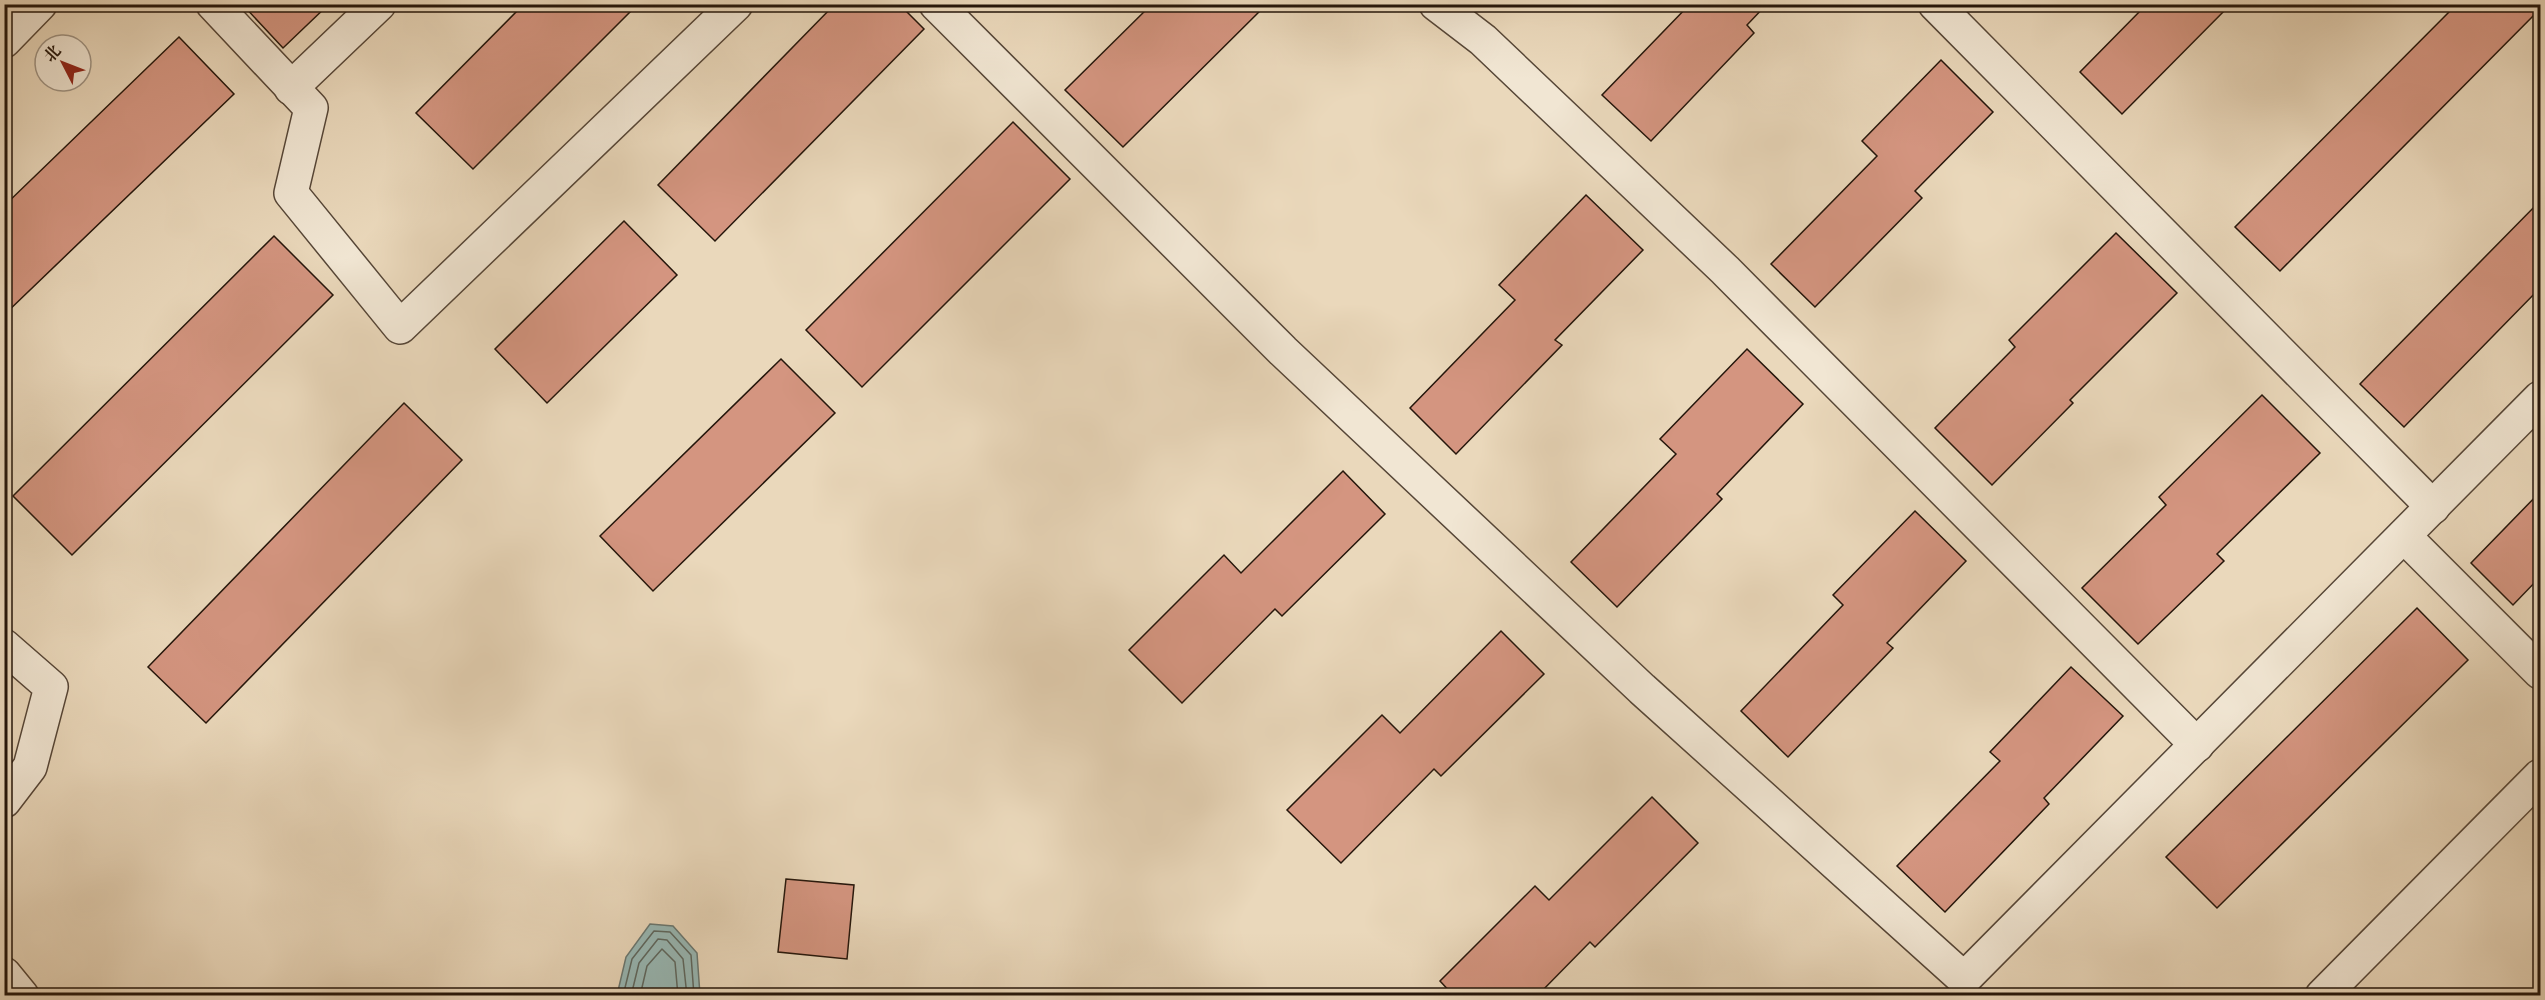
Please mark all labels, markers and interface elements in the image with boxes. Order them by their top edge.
north arrow [33,33,93,93]
text: 北 [39,40,65,66]

